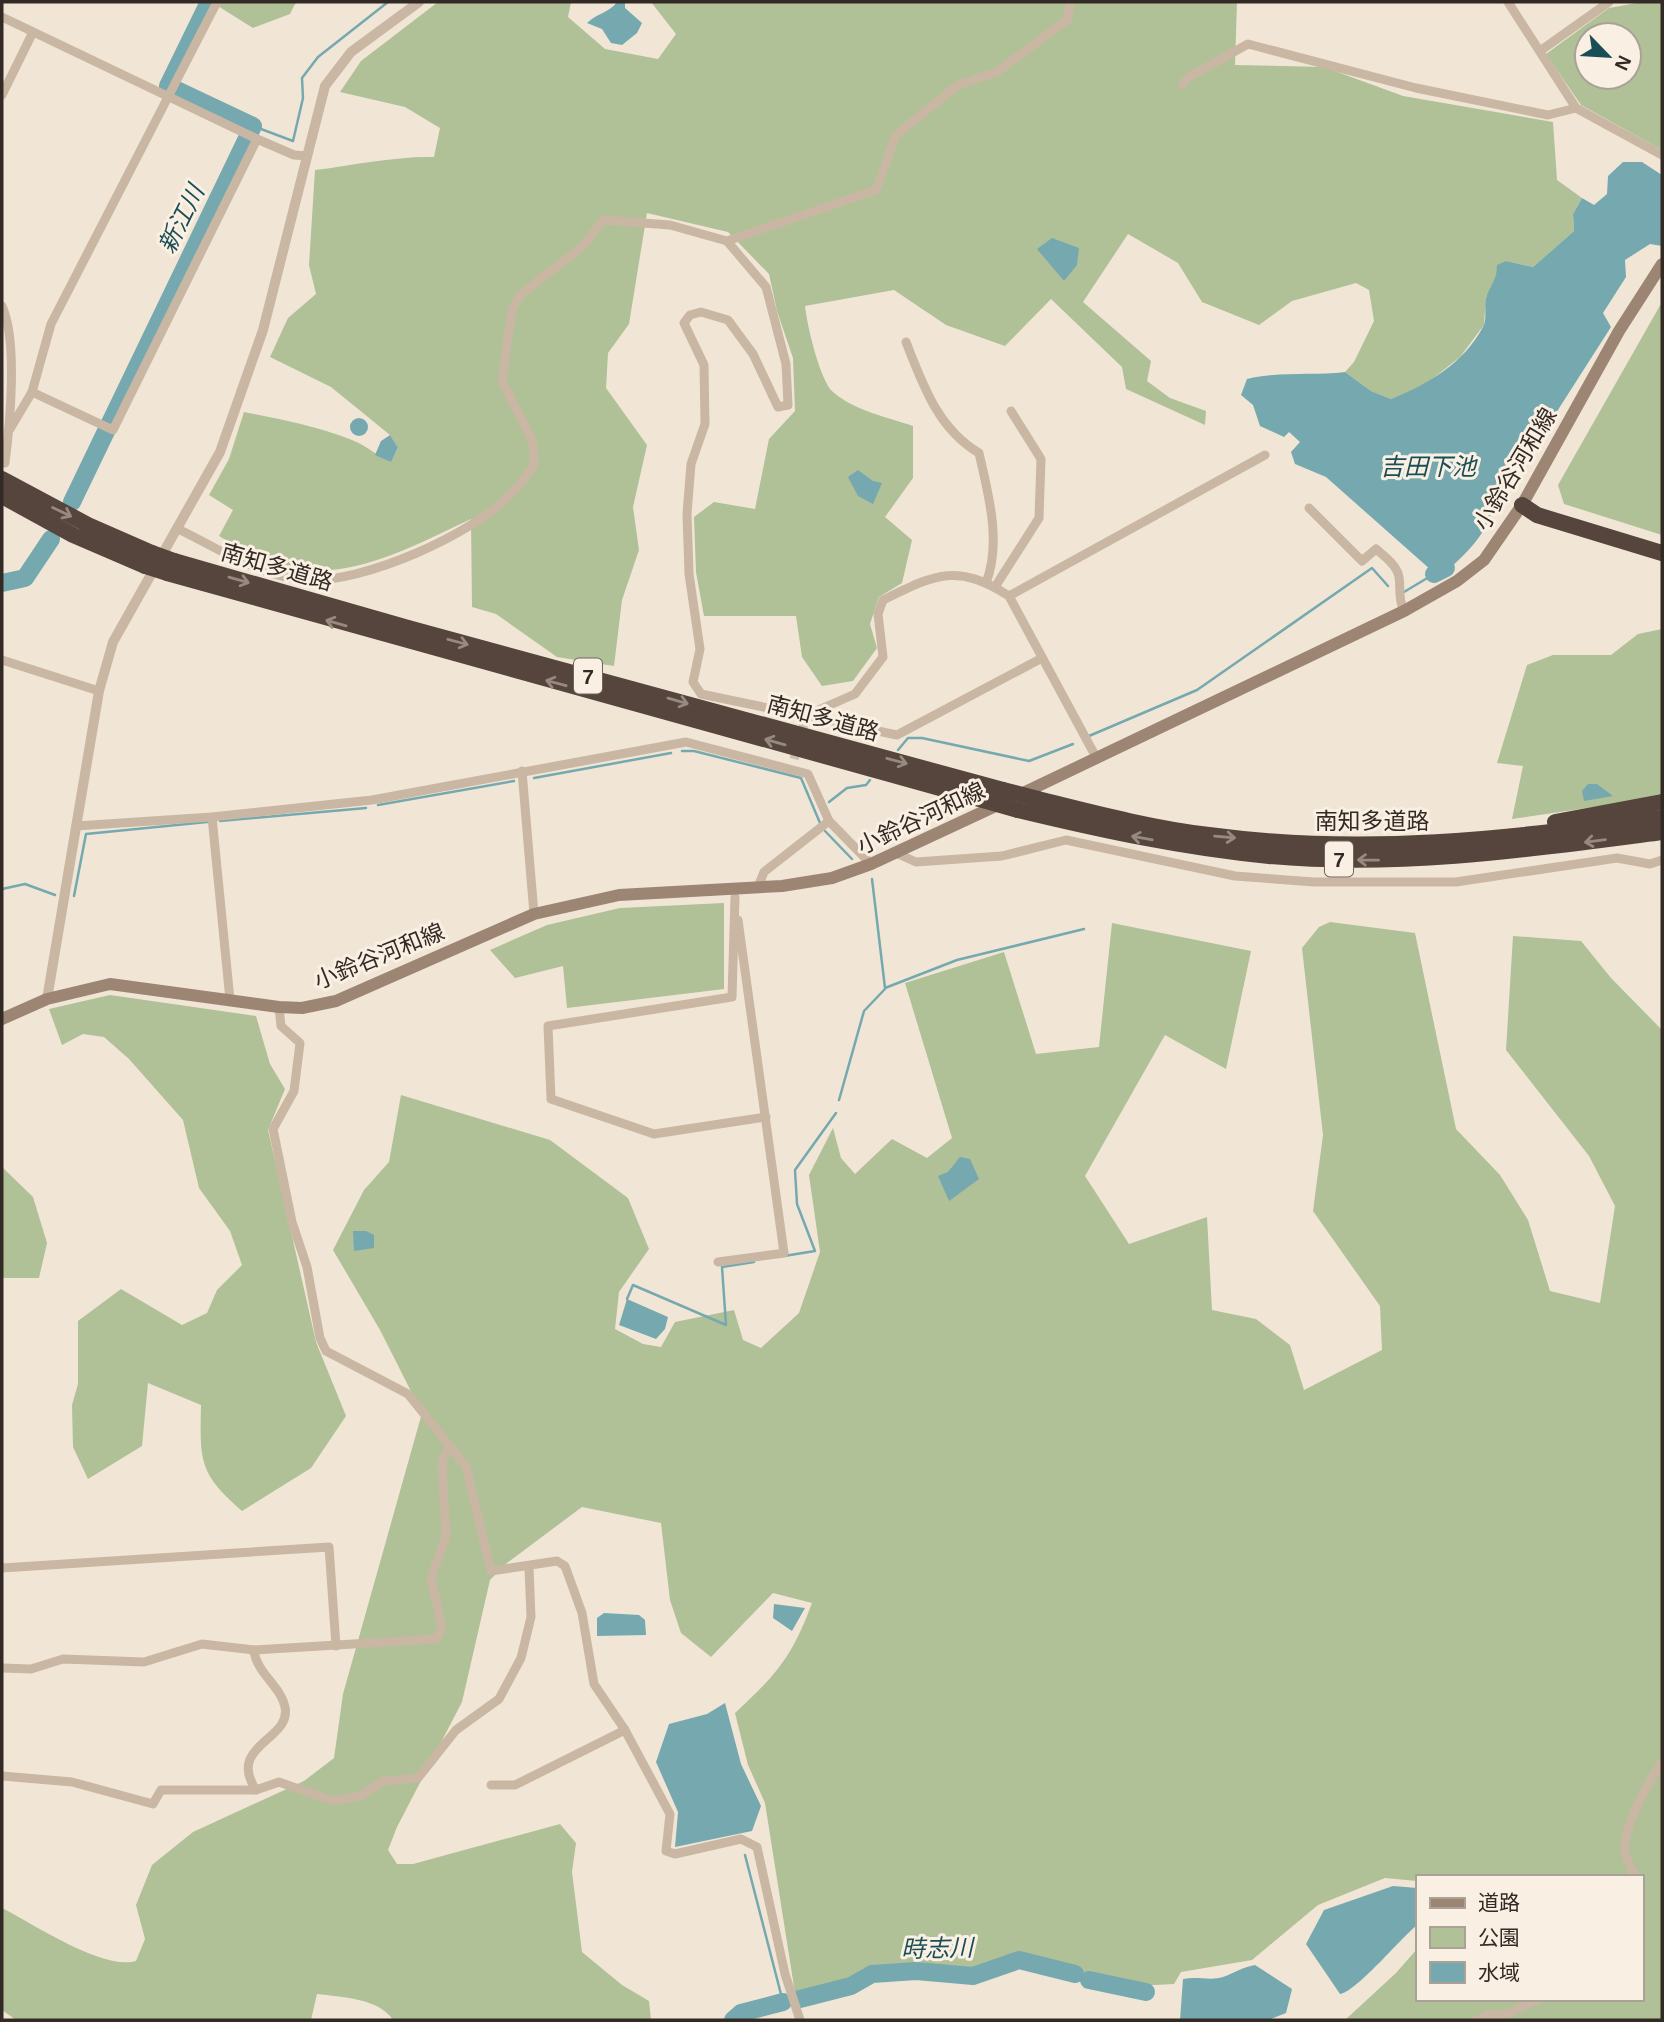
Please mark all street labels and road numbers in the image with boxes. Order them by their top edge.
street label: 小鈴谷河和線 [1468,403,1562,535]
street label: 南知多道路 [218,539,336,595]
road number: 7 [574,658,602,694]
street label: 南知多道路 [764,691,882,745]
street label: 小鈴谷河和線 [853,777,989,859]
street label: 南知多道路 [1315,808,1430,834]
road number: 7 [1325,842,1353,876]
street label: 小鈴谷河和線 [310,918,448,994]

